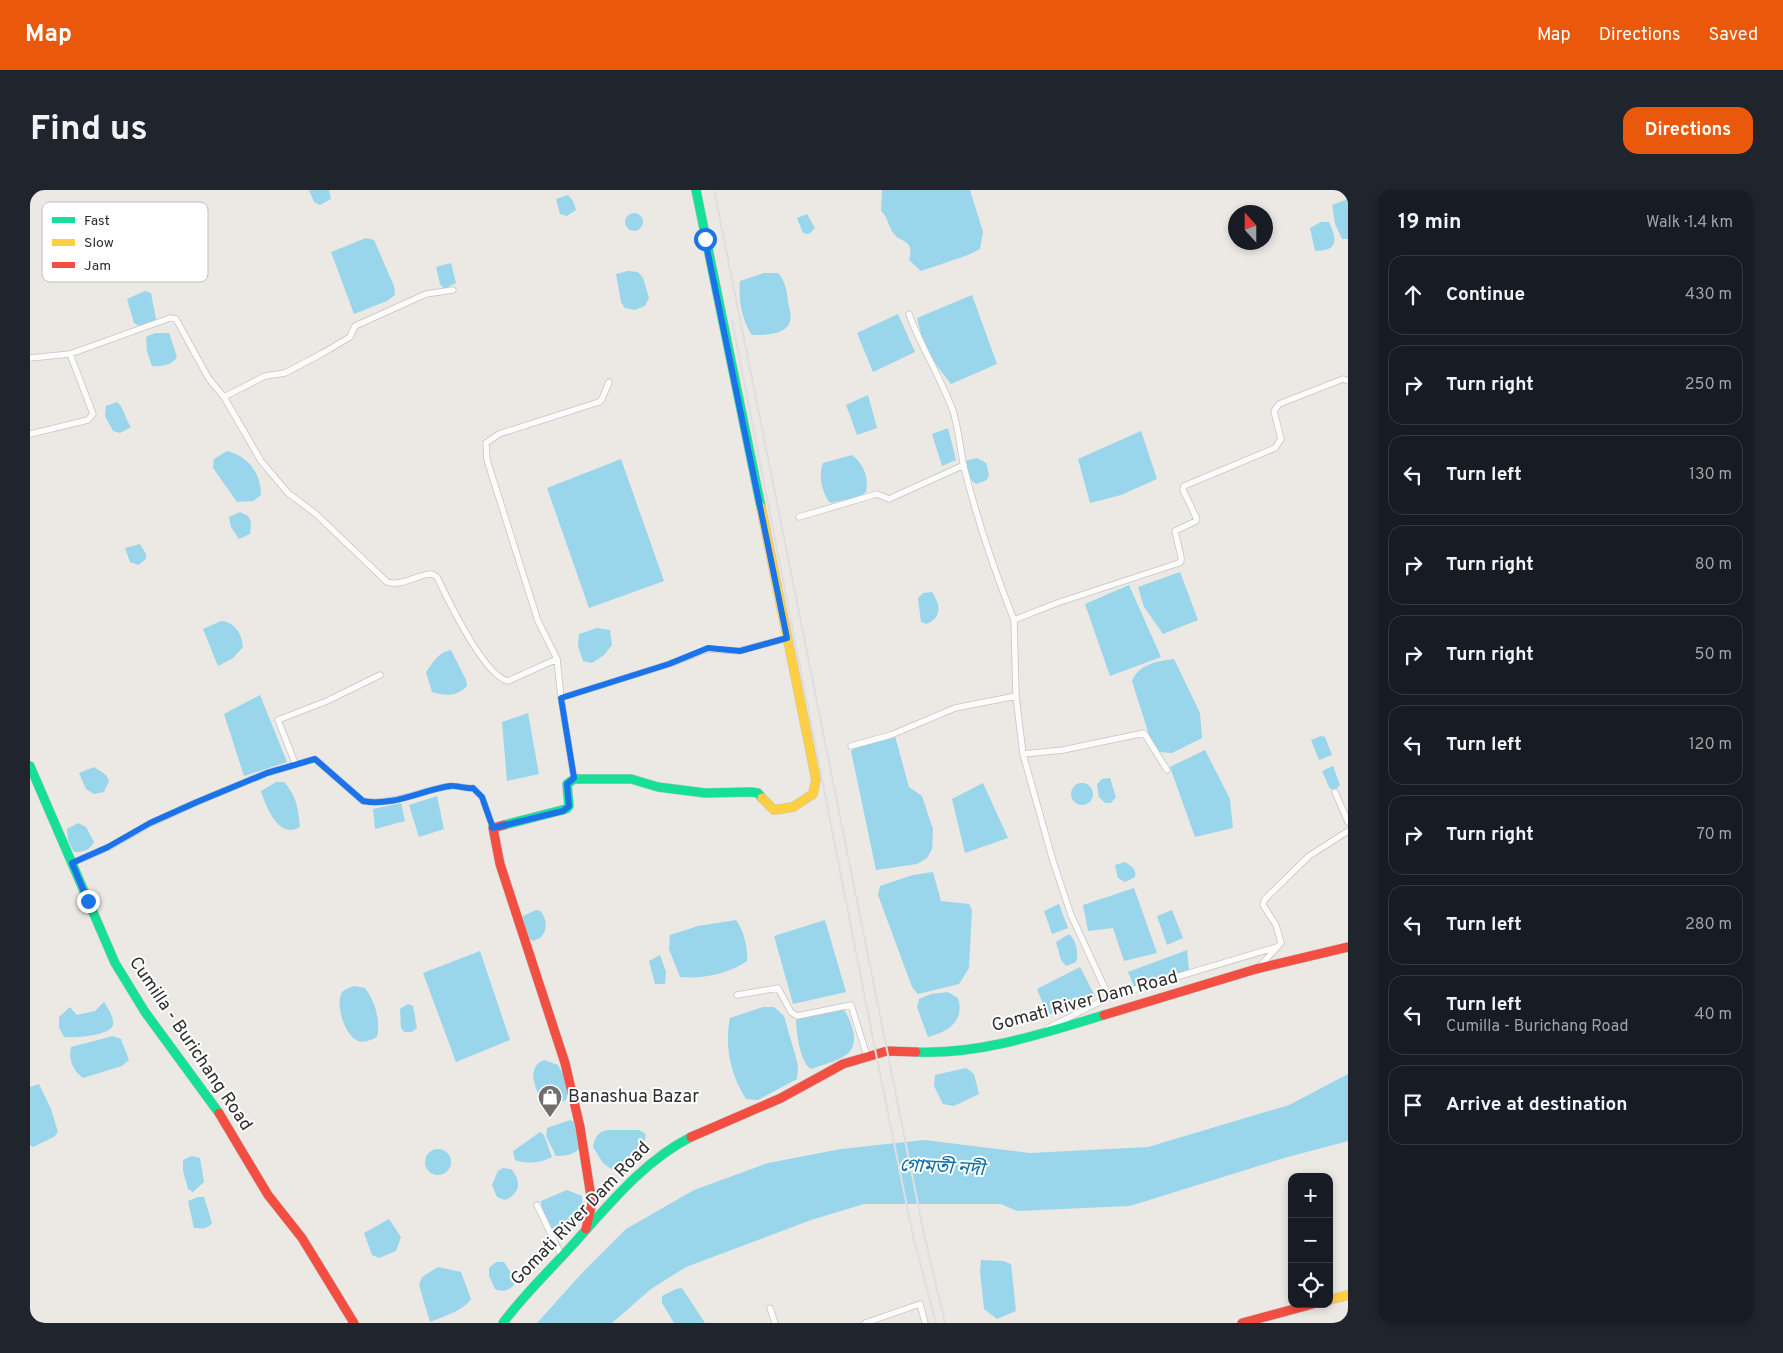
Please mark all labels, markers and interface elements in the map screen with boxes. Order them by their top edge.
text: Map [25,20,72,50]
text: Map [1537,24,1571,47]
text: Directions [1599,24,1681,47]
text: Saved [1709,24,1758,47]
button: Directions [1623,107,1753,154]
text: Find us [30,108,148,152]
legend [42,202,208,282]
north arrow [1228,205,1273,250]
text: 19 min [1398,209,1461,236]
text: Fast [84,213,110,230]
text: Walk · 1.4 km [1646,213,1733,233]
route start [694,228,717,251]
text: Slow [84,235,114,252]
text: Jam [84,258,111,275]
icon: ahead [1399,281,1427,309]
text: Continue [1446,283,1525,307]
text: 430 m [1685,285,1732,305]
icon: right [1399,371,1427,399]
text: Turn right [1446,373,1534,397]
text: 250 m [1685,375,1732,395]
icon: left [1399,461,1427,489]
text: Turn left [1446,463,1522,487]
text: 130 m [1689,465,1732,485]
icon: right [1399,551,1427,579]
text: Turn right [1446,553,1534,577]
text: 80 m [1695,555,1732,575]
icon: right [1399,641,1427,669]
text: Turn right [1446,643,1534,667]
text: 50 m [1695,645,1732,665]
icon: left [1399,731,1427,759]
text: Turn left [1446,733,1522,757]
text: 120 m [1689,735,1732,755]
icon: right [1399,821,1427,849]
text: Turn right [1446,823,1534,847]
text: 70 m [1697,825,1732,845]
route end [77,890,100,913]
icon: left [1399,911,1427,939]
text: Turn left [1446,913,1522,937]
text: 280 m [1685,915,1732,935]
street label: Cumilla - Burichang Road [123,953,257,1135]
street label: Gomati River Dam Road [989,966,1181,1038]
text: Turn left [1446,993,1522,1017]
icon: left [1399,1001,1427,1029]
text: 40 m [1694,1005,1732,1025]
text: Cumilla - Burichang Road [1446,1017,1628,1037]
shop icon: Banashua Bazar [537,1084,563,1118]
place label: Banashua Bazar [568,1086,699,1109]
icon: arrive [1399,1091,1427,1119]
text: Arrive at destination [1446,1093,1627,1117]
street label: Gomati River Dam Road [506,1137,656,1291]
water label: গোমতী নদী [899,1153,989,1182]
map controls [1288,1173,1333,1308]
button: + [1288,1173,1333,1218]
button: − [1288,1218,1333,1263]
button: locate [1288,1263,1333,1308]

